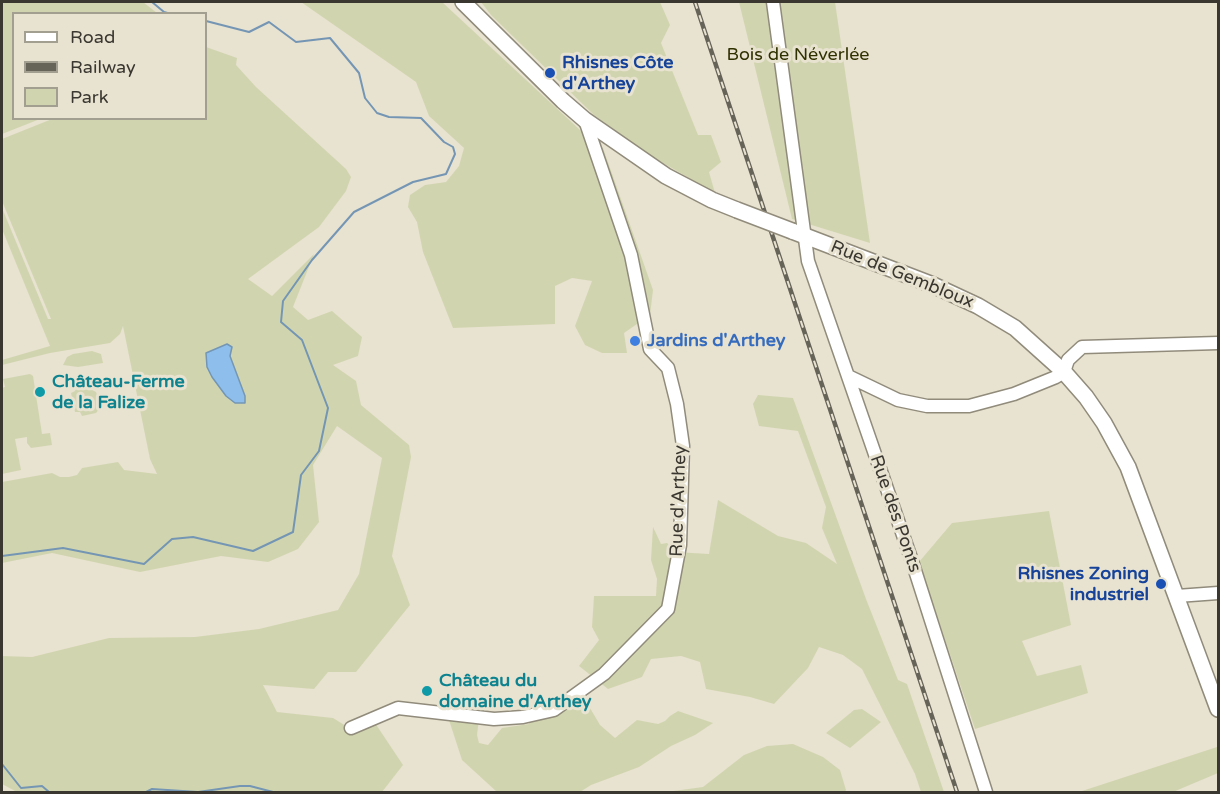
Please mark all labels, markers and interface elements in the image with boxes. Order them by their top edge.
legend [12,12,207,120]
text: Road [70,26,115,48]
park label: Bois de Néverlée [726,44,870,66]
place label: Rhisnes Côte d'Arthey [562,52,673,94]
text: Railway [70,56,136,78]
marker: Rhisnes Côte d'Arthey [543,66,557,80]
text: Park [70,86,108,108]
street label: Rue de Gembloux [827,236,977,314]
place label: Jardins d'Arthey [647,330,785,352]
marker: Jardins d'Arthey [628,334,642,348]
place label: Château-Ferme de la Falize [52,371,185,413]
marker: Château-Ferme de la Falize [33,385,47,399]
street label: Rue d'Arthey [666,445,692,557]
street label: Rue des Ponts [865,453,925,575]
place label: Rhisnes Zoning industriel [1017,563,1149,606]
marker: Rhisnes Zoning industriel [1154,577,1168,591]
place label: Château du domaine d'Arthey [439,670,591,712]
marker: Château du domaine d'Arthey [420,684,434,698]

